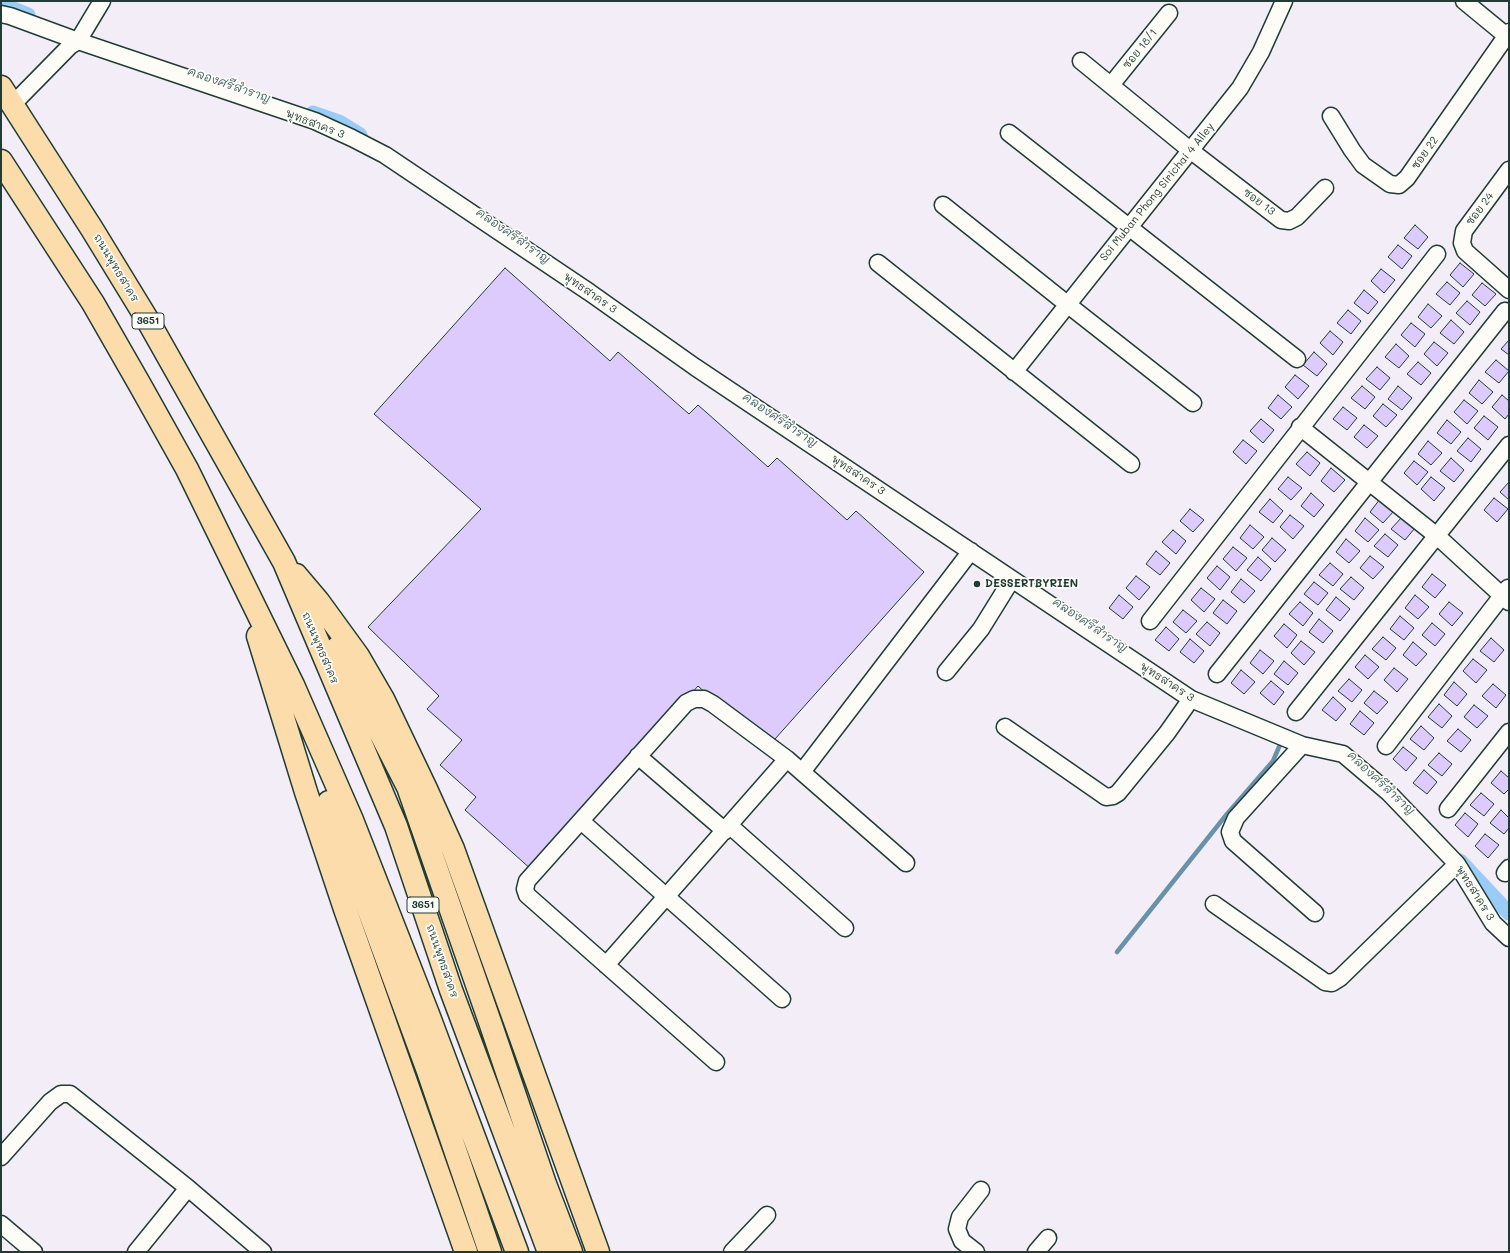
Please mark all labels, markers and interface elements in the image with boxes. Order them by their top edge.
street label: ซอย 18/1 [1120,26,1160,72]
water label: คลองศรีสำราญ [186,64,272,106]
street label: พุทธสาคร 3 [284,107,346,141]
street label: Soi Muban Phong Sirichai 4 Alley [1097,120,1217,264]
street label: ซอย 22 [1409,134,1441,172]
street label: ซอย 13 [1240,186,1278,218]
street label: ซอย 24 [1463,190,1497,228]
water label: คลองศรีสำราญ [473,205,553,267]
street label: ถนนพุทธสาคร [91,232,141,304]
street label: พุทธสาคร 3 [561,270,619,316]
road number: 3651 [132,313,164,329]
water label: คลองศรีสำราญ [740,390,820,450]
street label: พุทธสาคร 3 [829,452,887,498]
place label: DESSERTBYRIEN [985,577,1078,591]
marker: DESSERTBYRIEN [972,579,982,589]
water label: คลองศรีสำราญ [1050,595,1130,655]
street label: ถนนพุทธสาคร [299,610,341,686]
street label: พุทธสาคร 3 [1137,660,1197,704]
water label: คลองศรีสำราญ [1344,748,1418,818]
street label: พุทธสาคร 3 [1453,863,1497,923]
road number: 3651 [407,897,439,913]
street label: ถนนพุทธสาคร [423,922,461,1000]

